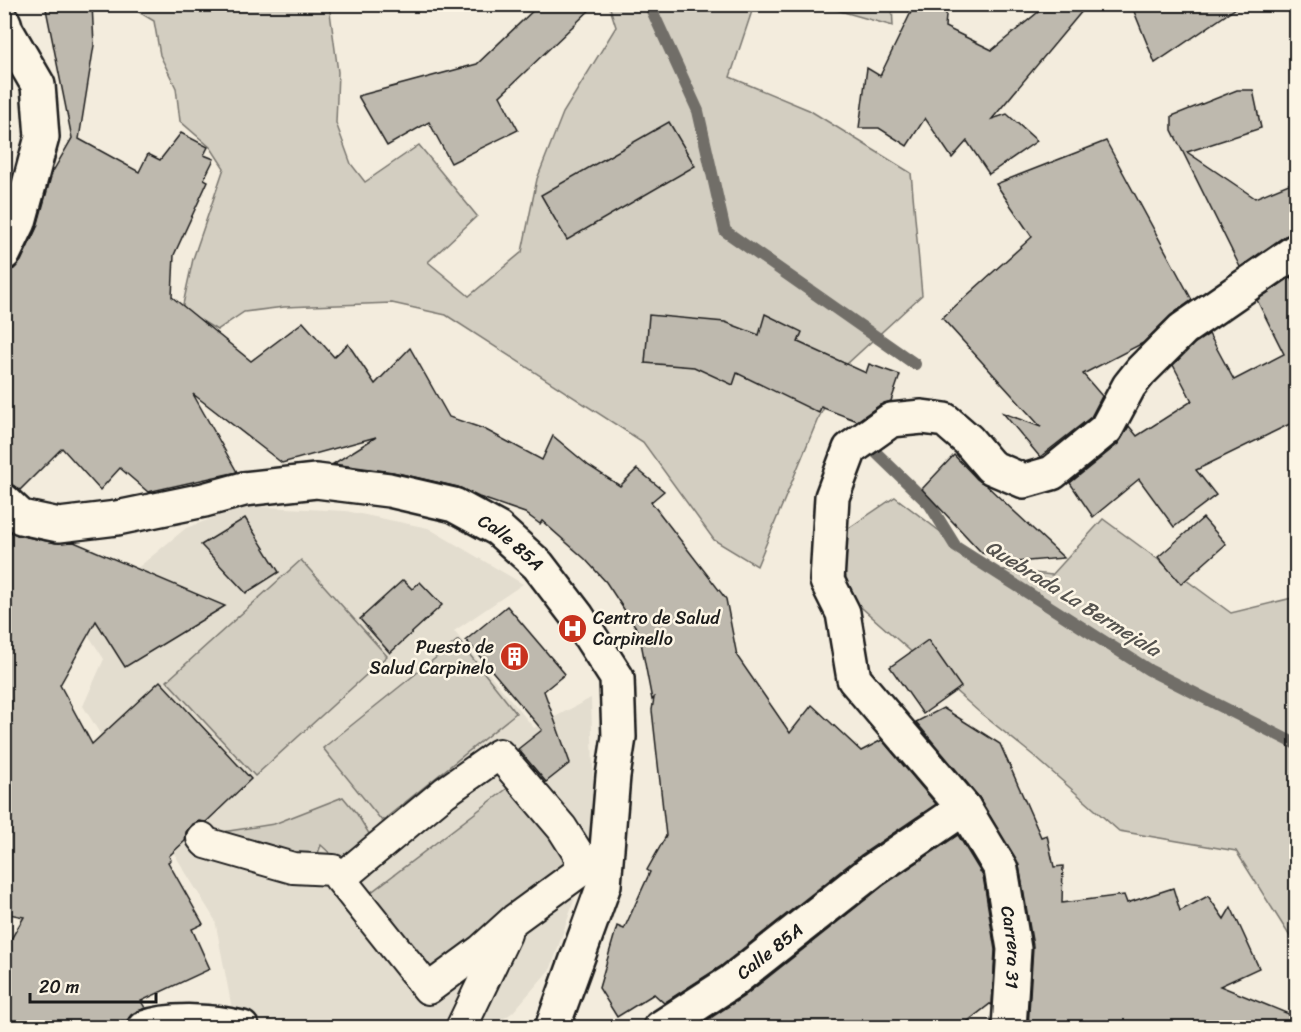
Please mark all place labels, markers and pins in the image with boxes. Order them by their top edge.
place label: Centro de Salud Carpinello [593,602,721,655]
hospital icon: Centro de Salud Carpinello [556,612,588,644]
place label: Puesto de Salud Carpinelo [370,631,494,684]
building icon: Puesto de Salud Carpinelo [499,641,531,673]

